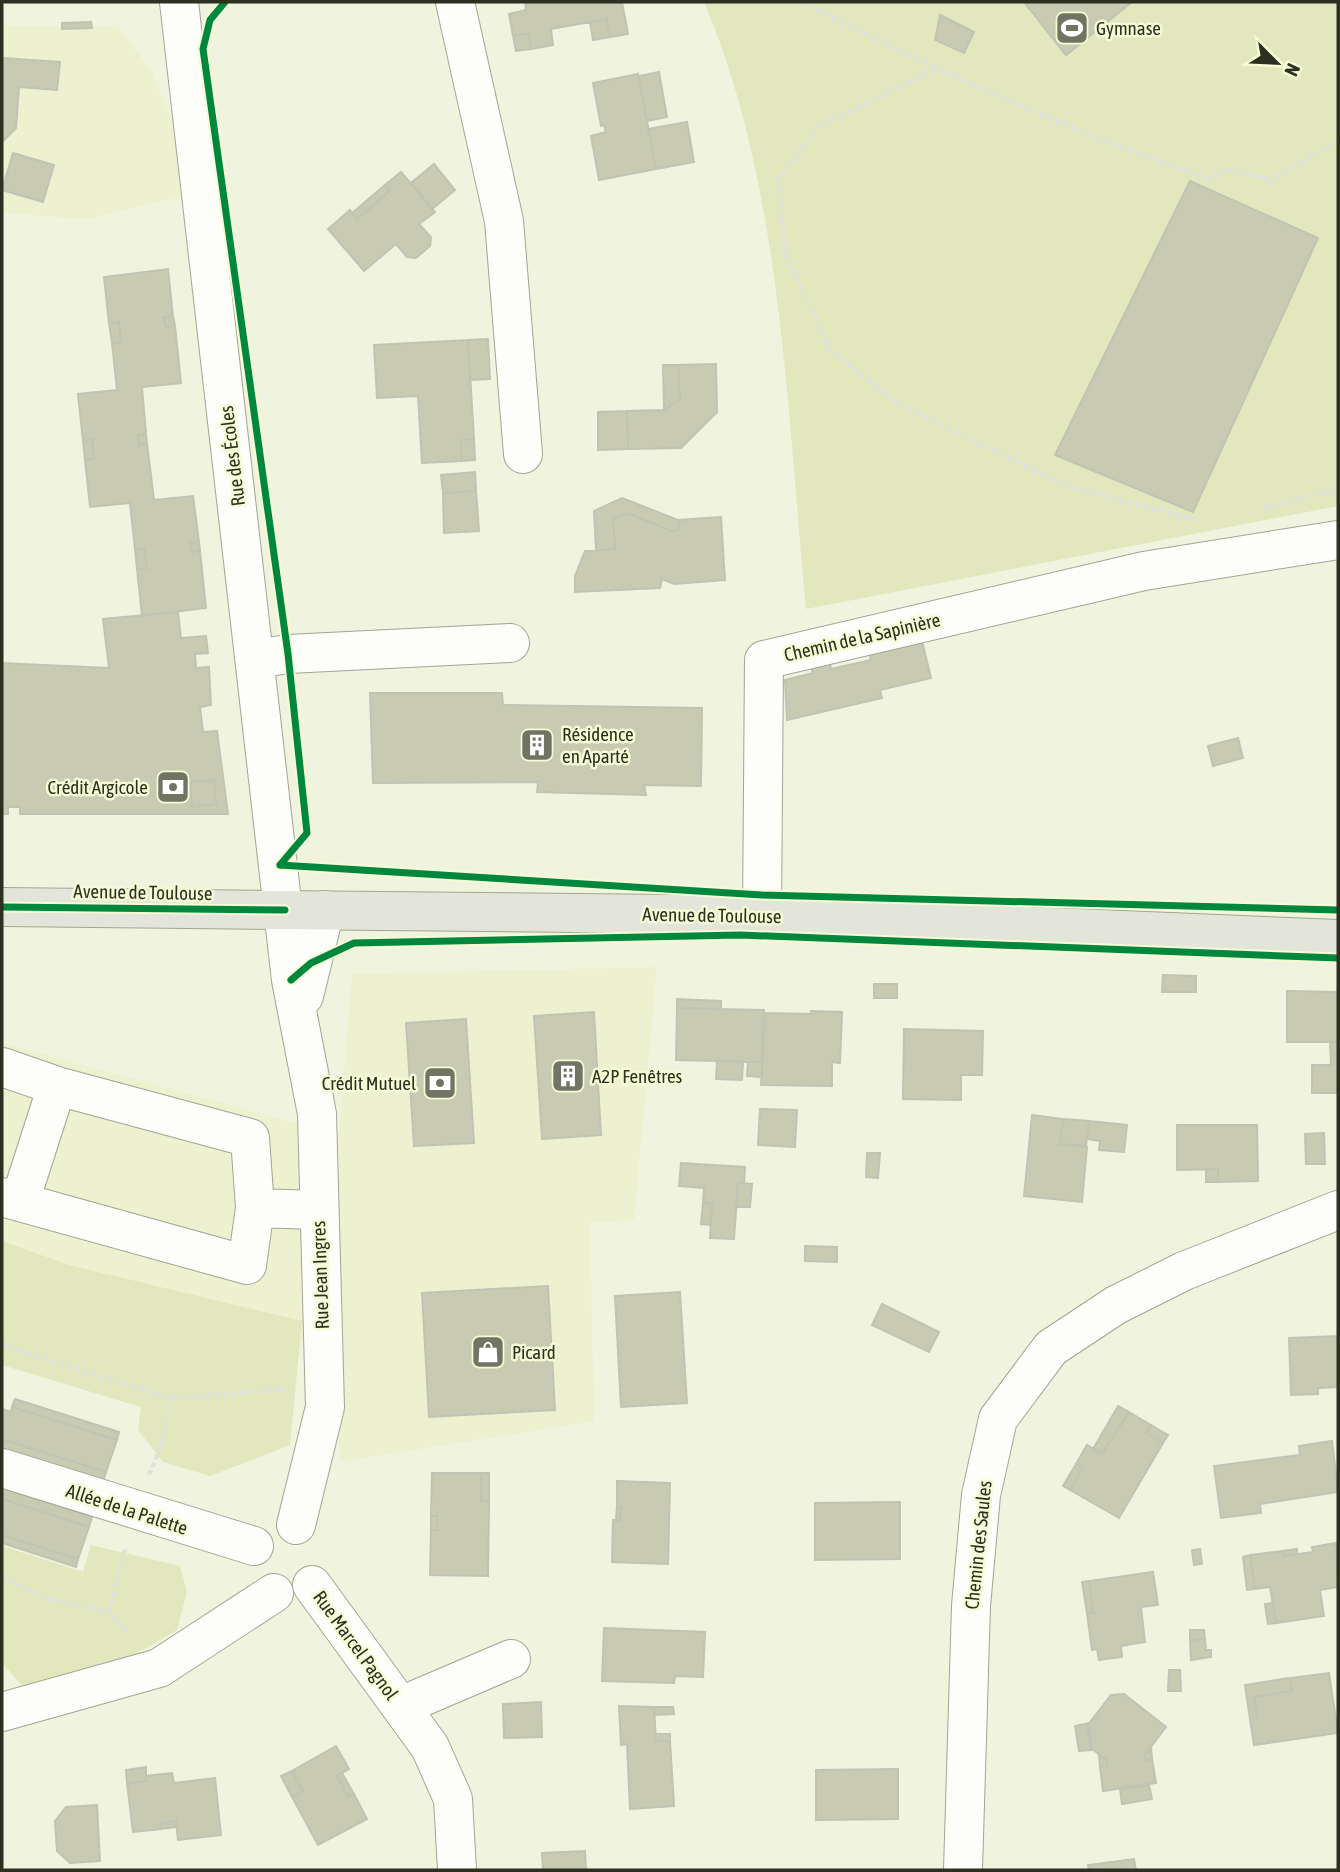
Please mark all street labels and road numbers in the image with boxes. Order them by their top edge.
street label: Rue des Écoles [215,404,249,508]
street label: Chemin de la Sapinière [782,608,942,666]
street label: Avenue de Toulouse [73,880,213,904]
street label: Avenue de Toulouse [642,903,782,927]
street label: Rue Jean Ingres [307,1220,333,1330]
street label: Allée de la Palette [64,1479,190,1539]
street label: Chemin des Saules [960,1479,996,1610]
street label: Rue Marcel Pagnol [309,1586,403,1704]

